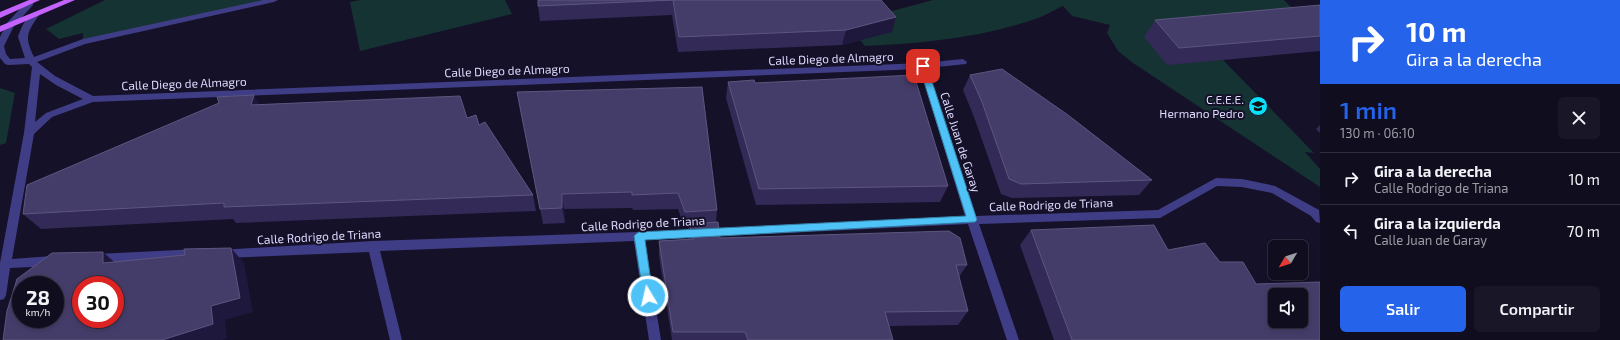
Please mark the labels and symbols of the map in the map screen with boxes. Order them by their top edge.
street label: Calle Diego de Almagro [768,49,894,67]
pin [906,49,940,83]
street label: Calle Diego de Almagro [444,61,570,79]
street label: Calle Diego de Almagro [121,74,247,92]
street label: Calle Juan de Garay [938,90,984,194]
place label: C.E.E.E. Hermano Pedro [1159,92,1244,120]
school or university icon: C.E.E.E. Hermano Pedro [1247,95,1269,117]
street label: Calle Rodrigo de Triana [989,195,1113,213]
street label: Calle Rodrigo de Triana [581,213,705,233]
street label: Calle Rodrigo de Triana [257,226,381,246]
north arrow [1268,240,1308,280]
position arrow [627,275,669,317]
speed limit sign: 30 [72,276,124,328]

